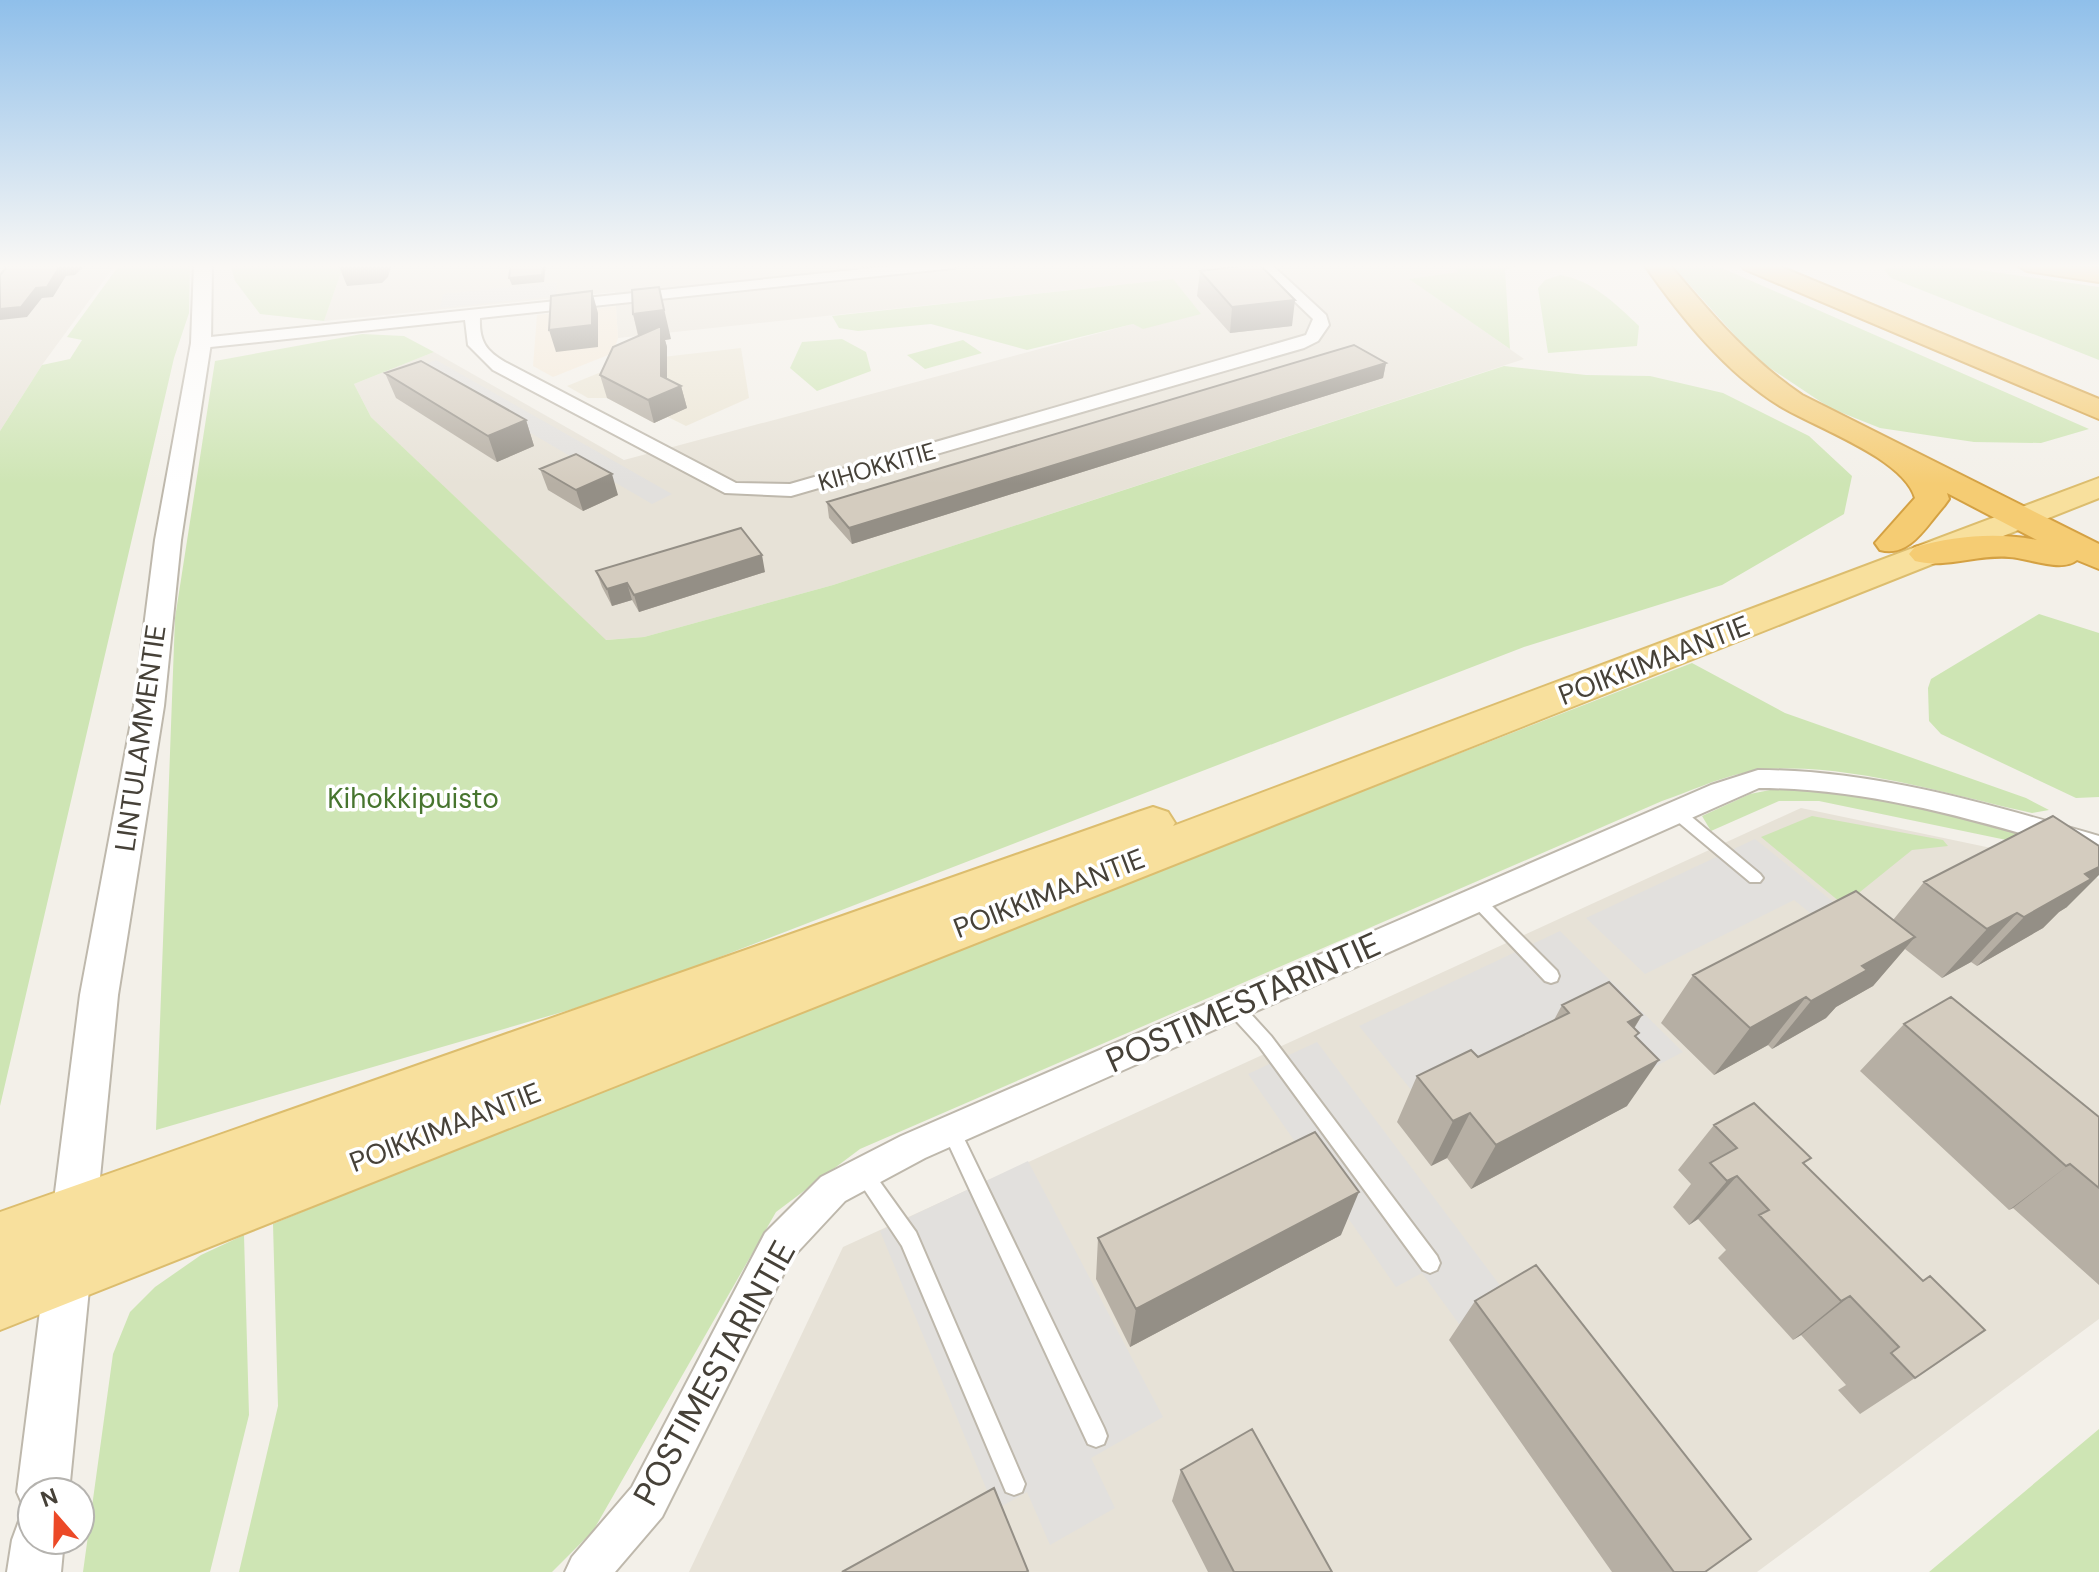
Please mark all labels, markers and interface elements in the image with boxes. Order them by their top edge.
street label: KIHOKKITIE [815,435,939,498]
street label: POIKKIMAANTIE [1553,607,1755,714]
street label: LINTULAMMENTIE [106,622,175,854]
park label: Kihokkipuisto [327,780,499,817]
street label: POIKKIMAANTIE [948,840,1150,947]
street label: POSTIMESTARINTIE [1099,922,1388,1083]
street label: POIKKIMAANTIE [344,1074,546,1181]
street label: POSTIMESTARINTIE [623,1233,806,1514]
north arrow [16,1476,96,1556]
text: N [37,1481,62,1514]

